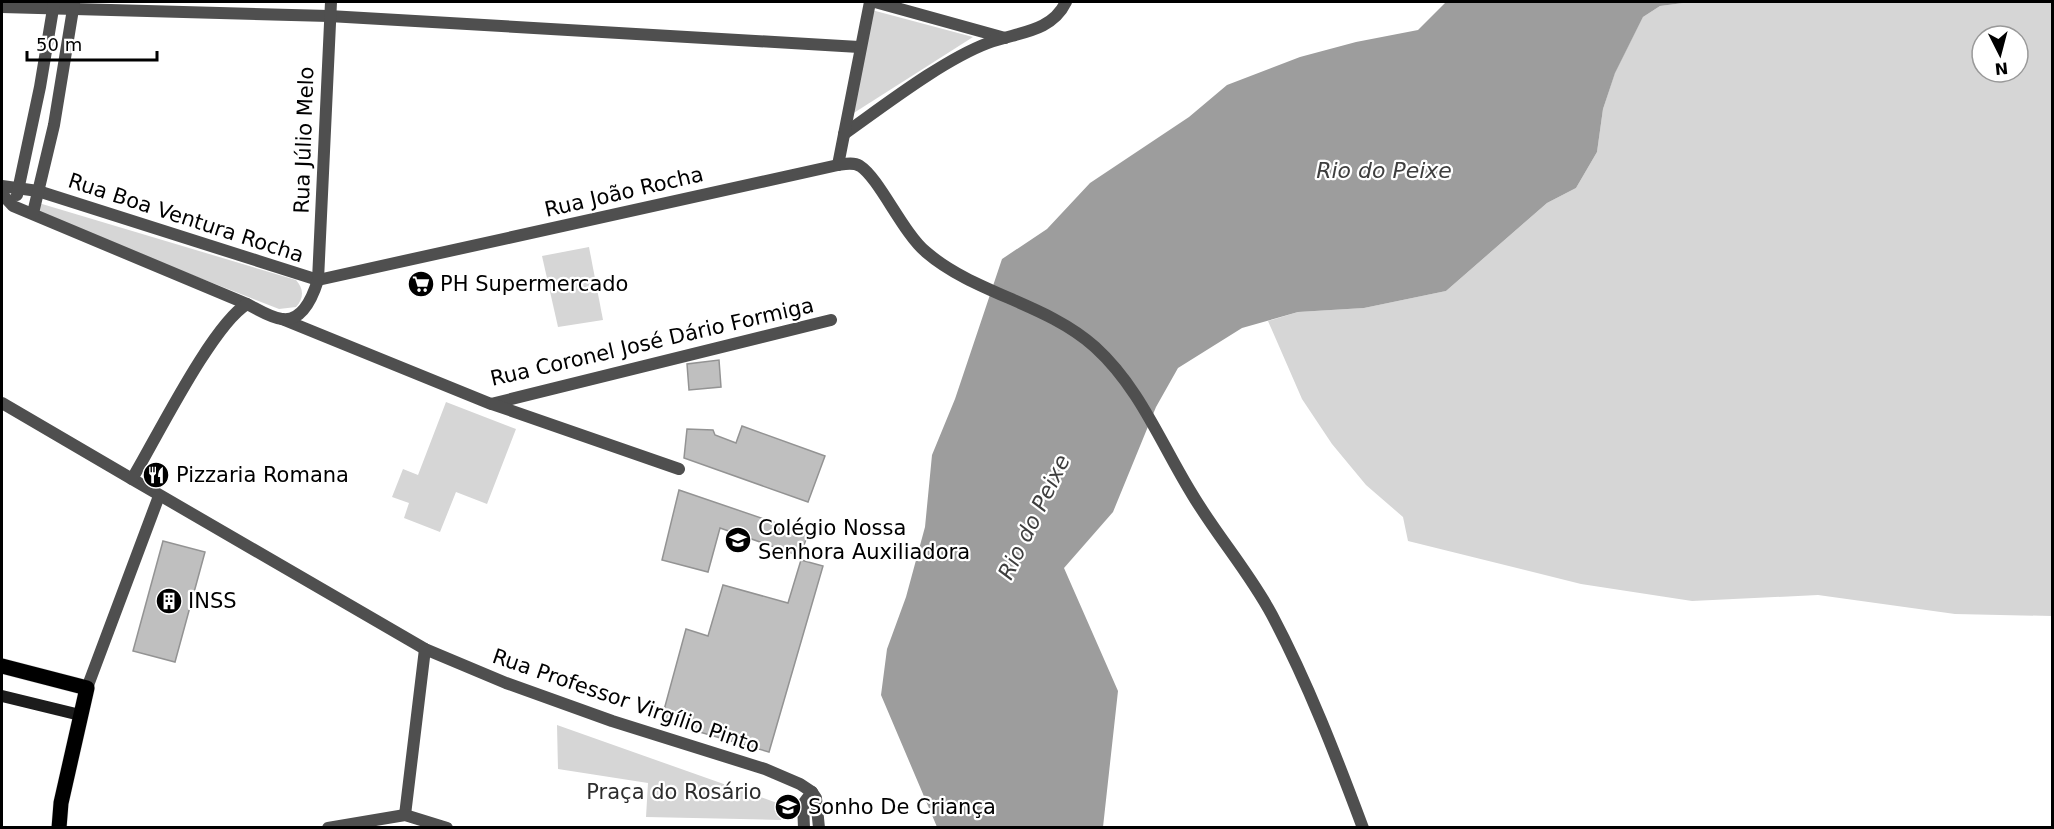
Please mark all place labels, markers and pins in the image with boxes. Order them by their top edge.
supermarket icon: PH Supermercado [406,269,436,299]
place label: PH Supermercado [440,272,628,296]
restaurant icon: Pizzaria Romana [141,460,171,490]
place label: Pizzaria Romana [176,463,349,487]
place label: Colégio Nossa Senhora Auxiliadora [758,516,970,564]
school or university icon: Colégio Nossa Senhora Auxiliadora [723,525,753,555]
building icon: INSS [154,586,184,616]
place label: INSS [188,589,237,613]
school or university icon: Sonho De Criança [773,792,803,822]
place label: Sonho De Criança [808,795,996,819]

